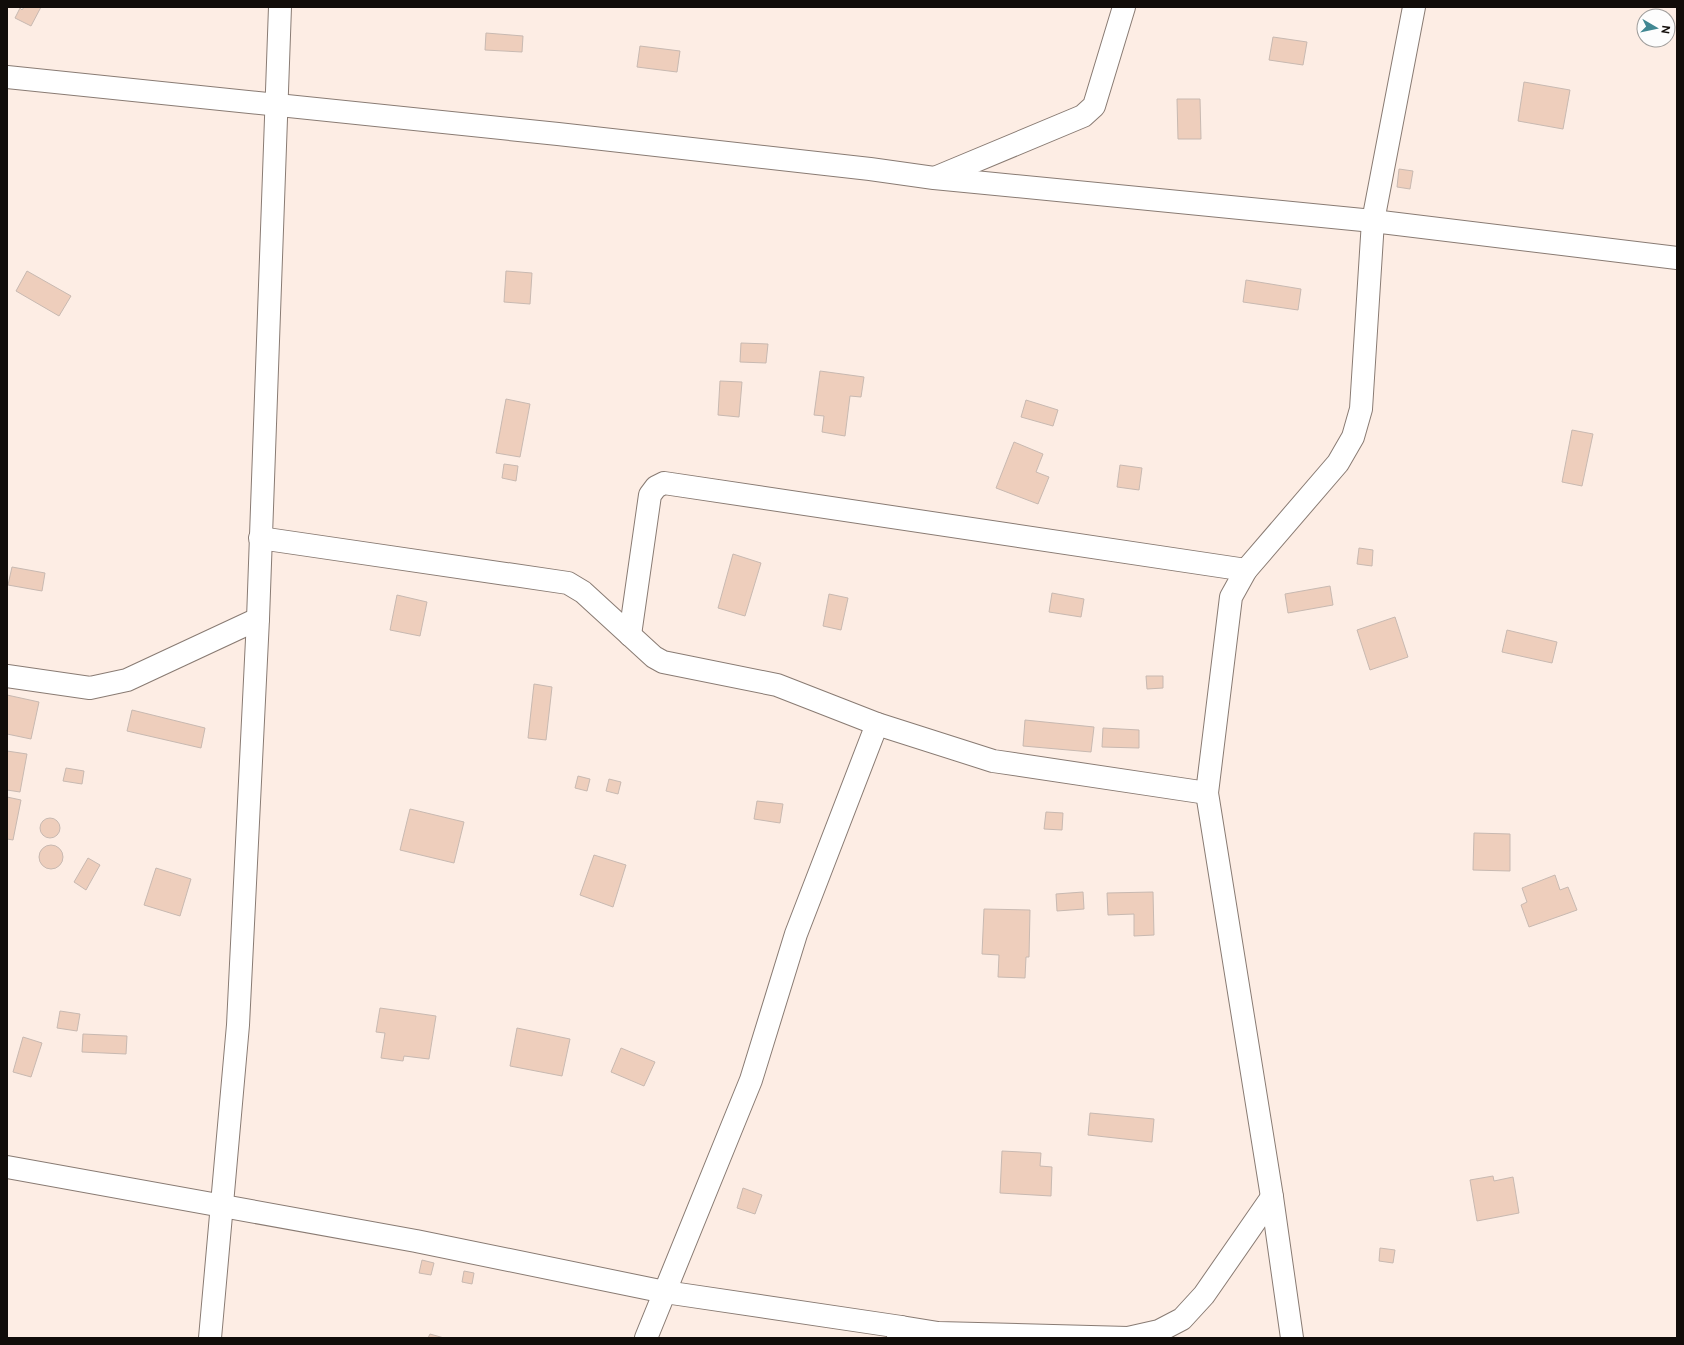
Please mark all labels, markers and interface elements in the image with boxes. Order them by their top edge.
north arrow [1636,8,1676,48]
text: N [1659,24,1672,35]

